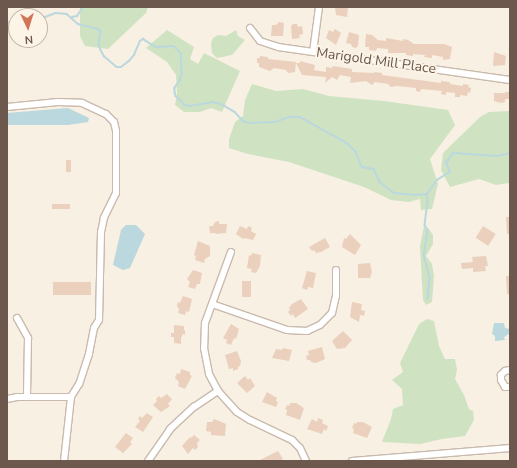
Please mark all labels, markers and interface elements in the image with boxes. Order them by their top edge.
north arrow [8,8,48,48]
text: N [24,32,33,47]
street label: Marigold Mill Place [315,44,437,78]

